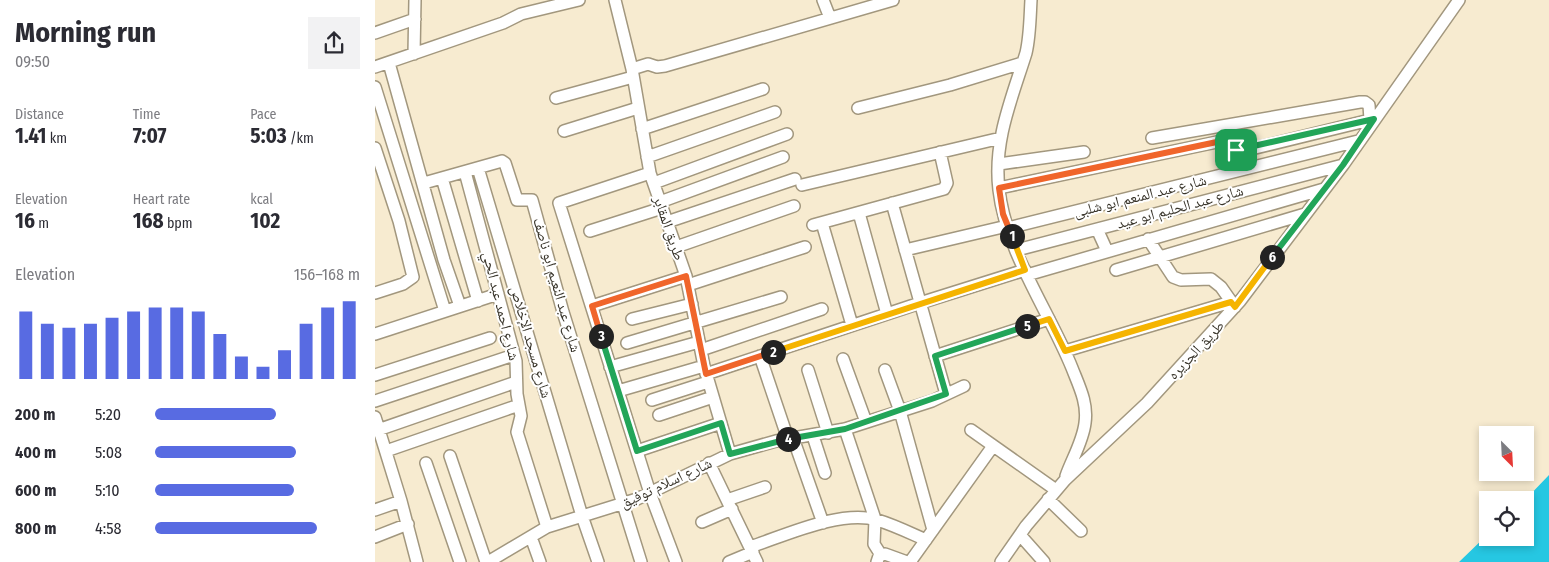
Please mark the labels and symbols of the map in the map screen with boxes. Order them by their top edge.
pin [1215,129,1257,171]
street label: شارع عبد المنعم ابو شلبى [1072,171,1209,222]
street label: شارع عبد الحليم ابو عيد [1115,181,1246,234]
street label: طريق المقابر [648,192,688,263]
street label: شارع عبد النعيم ابو ناصف [528,216,585,355]
pin: 1 [999,224,1025,248]
pin: 6 [1259,244,1285,270]
street label: شارع احمد عبد الحي [476,250,523,363]
street label: شارع مسجد الإخلاص [505,284,556,401]
pin: 5 [1015,314,1039,338]
street label: طريق الجزيره [1164,317,1229,384]
pin: 3 [589,324,613,348]
pin: 2 [761,340,785,364]
pin: 4 [775,426,801,452]
north arrow [1479,426,1534,481]
street label: شارع اسلام توفيق [617,454,715,513]

